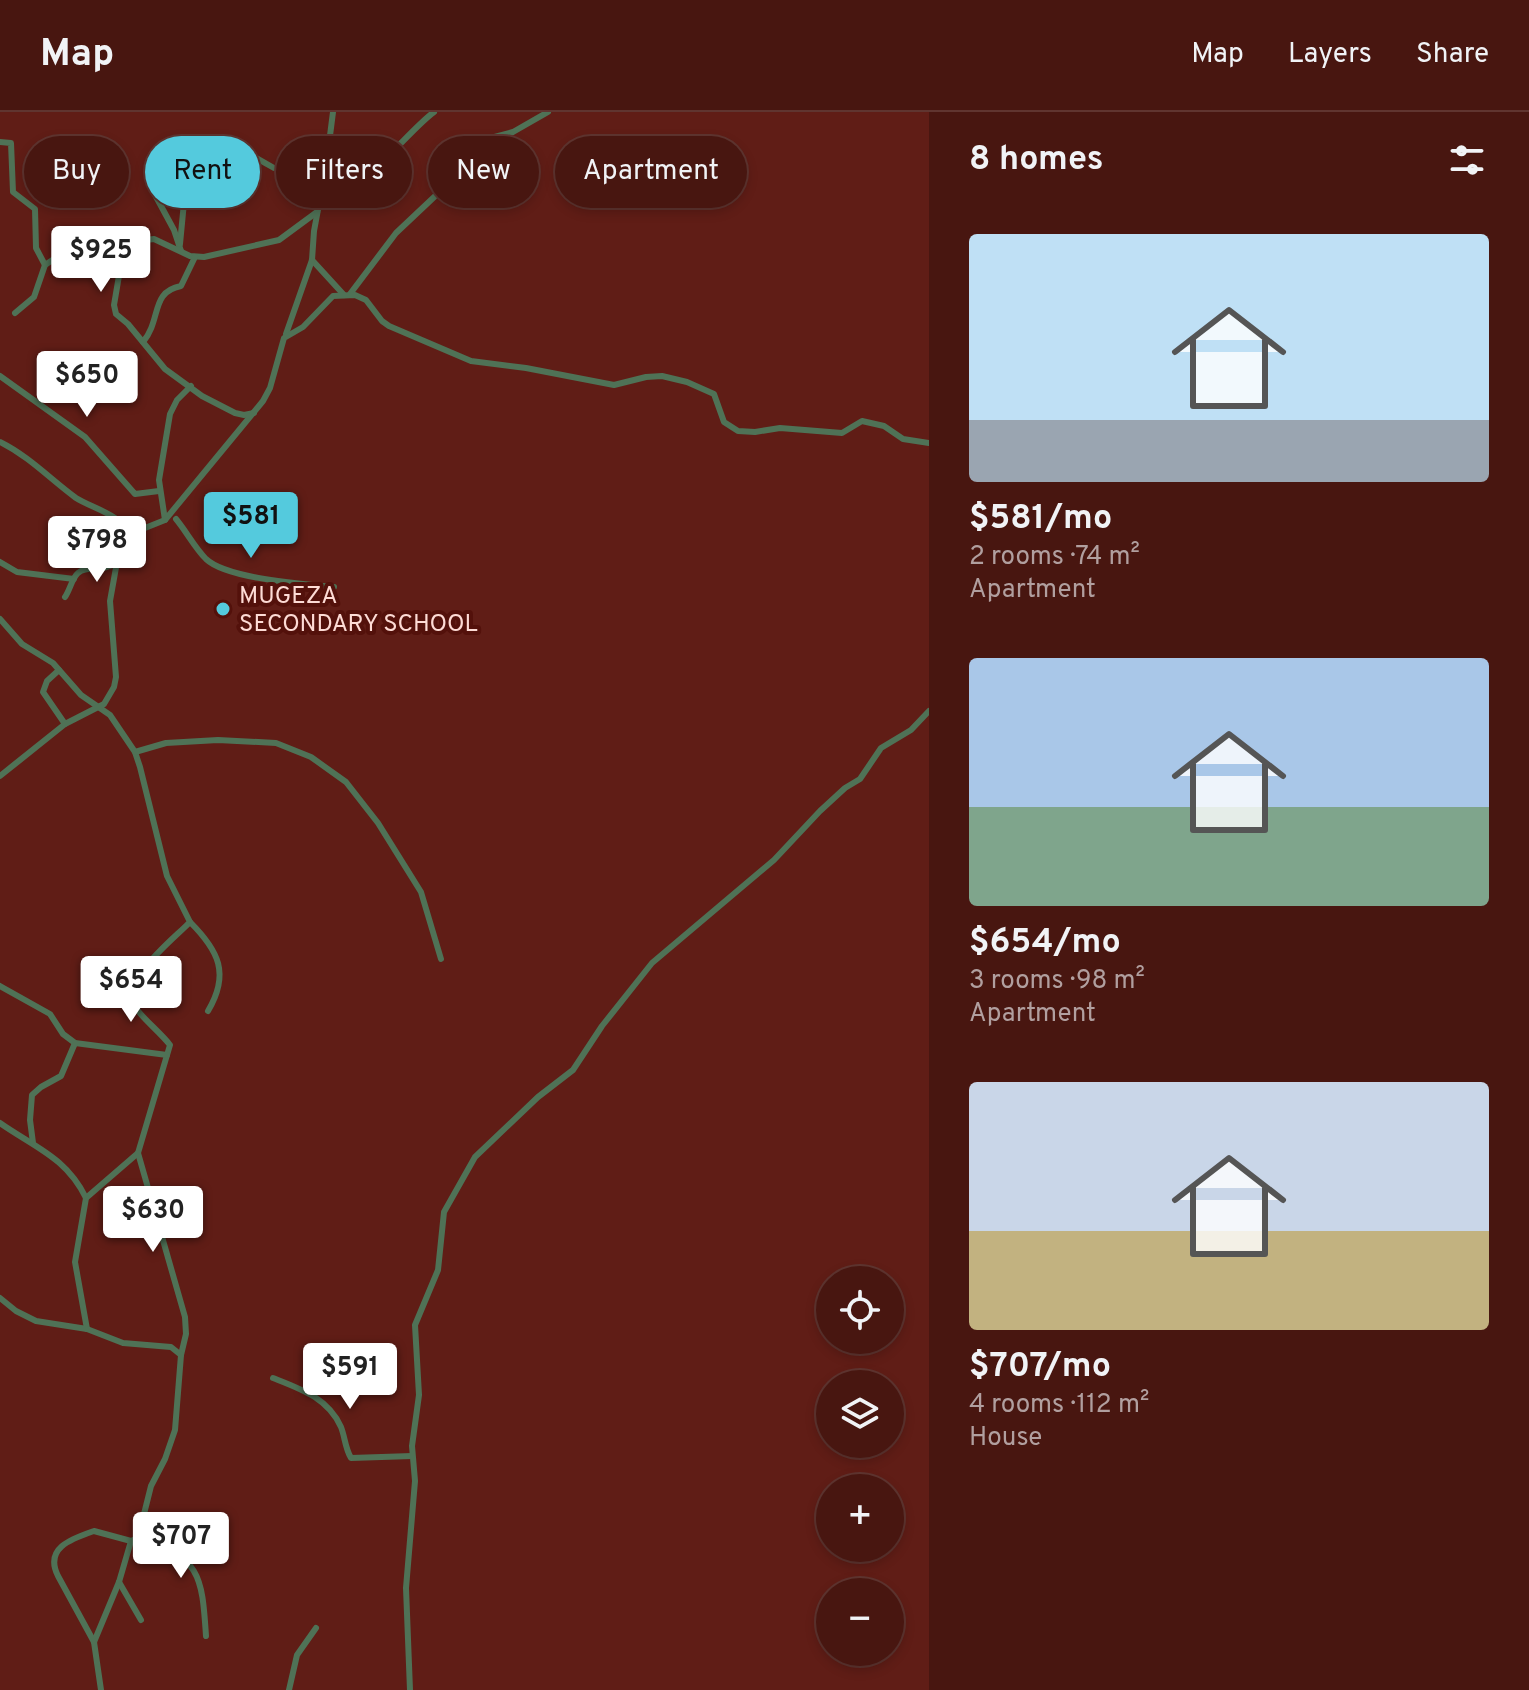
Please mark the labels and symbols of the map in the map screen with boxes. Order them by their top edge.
pin: $925 [54,226,148,294]
pin: $650 [40,351,134,419]
pin: $581 [204,492,298,560]
pin: $798 [50,516,144,584]
place label: MUGEZA SECONDARY SCHOOL [239,582,478,640]
marker: MUGEZA SECONDARY SCHOOL [214,600,232,618]
pin: $654 [84,956,178,1024]
pin: $630 [106,1186,200,1254]
pin: $591 [303,1343,397,1411]
pin: $707 [134,1512,228,1580]

